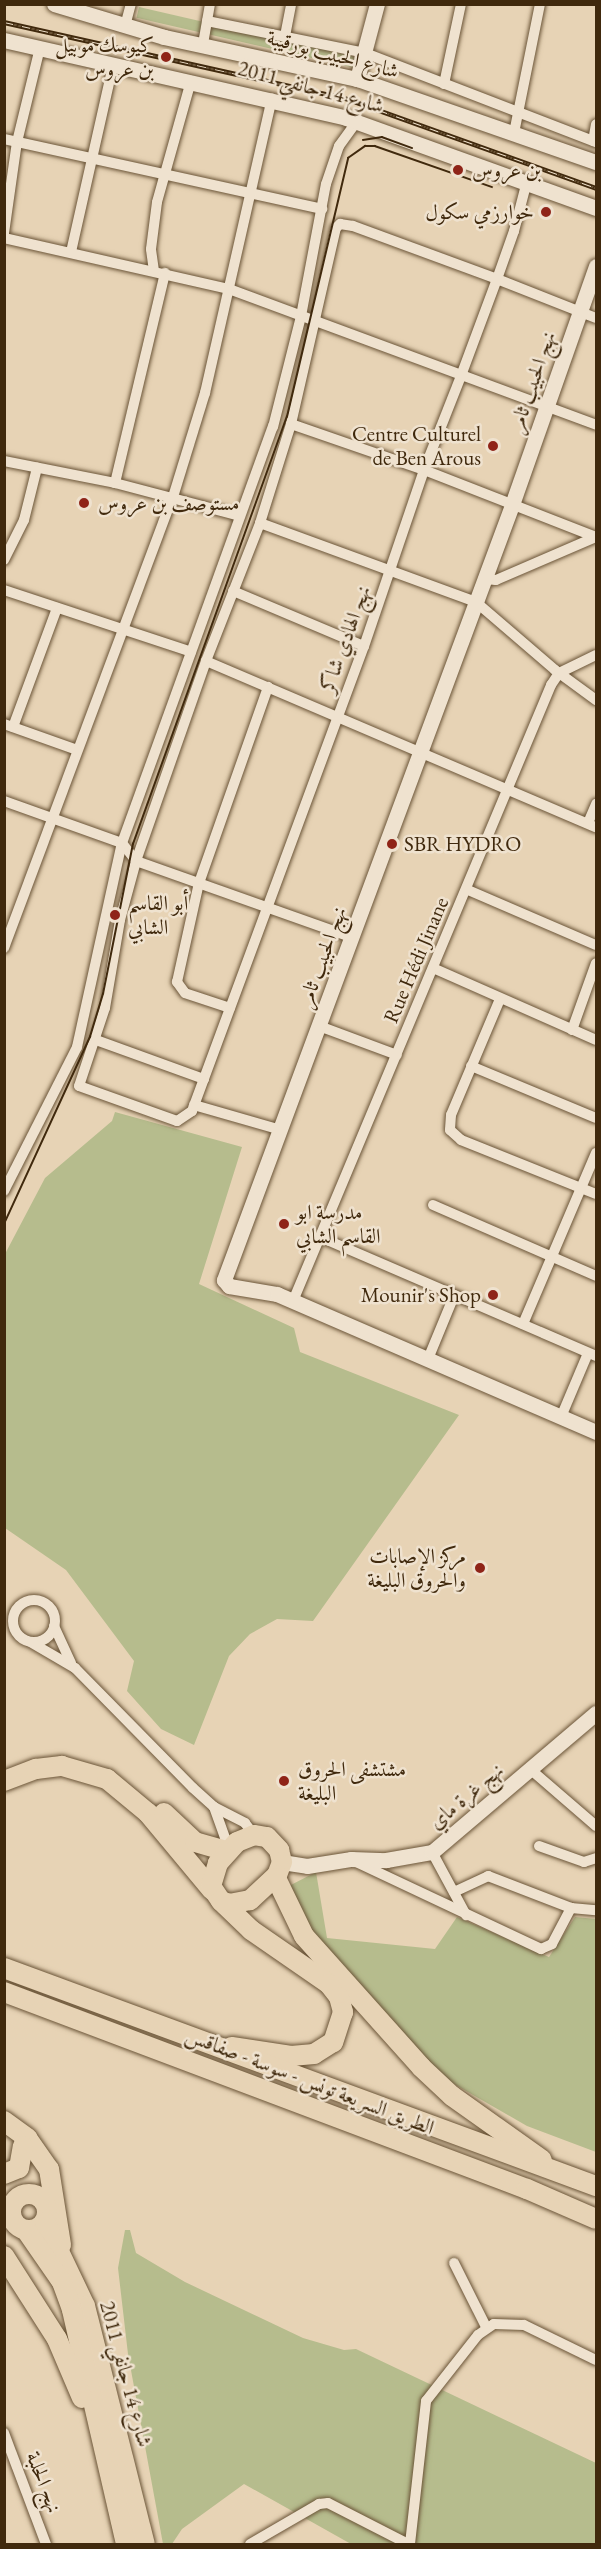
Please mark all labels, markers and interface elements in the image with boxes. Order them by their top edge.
street label: شارع الحبيب بورقيبة [264,24,402,84]
place label: كيوسك موبيل بن عروس [55,32,154,82]
marker: كيوسك موبيل بن عروس [159,50,173,64]
street label: شارع 14 جانفي 2011 [235,55,387,119]
place label: بن عروس [472,157,541,183]
marker: بن عروس [449,161,467,179]
place label: خوارزمي سكول [425,199,534,225]
marker: خوارزمي سكول [539,205,553,219]
street label: نهج الحبيب ثامر [503,328,561,436]
place label: Centre Culturel de Ben Arous [352,421,481,471]
marker: Centre Culturel de Ben Arous [486,439,500,453]
place label: مستوصف بن عروس [98,490,239,516]
marker: مستوصف بن عروس [75,494,93,512]
street label: نهج الهادي شاكر [314,582,376,696]
place label: SBR HYDRO [404,831,521,857]
marker: SBR HYDRO [385,837,399,851]
place label: أبو القاسم الشابي [128,890,188,940]
street label: Rue Hédi Jinane [378,893,454,1027]
street label: نهج الحبيب ثامر [292,903,352,1011]
marker: أبو القاسم الشابي [106,906,124,924]
place label: مدرسة ابو القاسم الشابي [296,1199,381,1249]
marker: مدرسة ابو القاسم الشابي [277,1217,291,1231]
place label: Mounir's Shop [361,1282,481,1308]
marker: Mounir's Shop [486,1288,500,1302]
place label: مركز الإصابات والحروق البليغة [367,1543,466,1593]
marker: مركز الإصابات والحروق البليغة [471,1559,489,1577]
place label: مشتشفى الحروق البليغة [298,1756,406,1806]
street label: نهج غرة ماي [424,1758,508,1834]
marker: مشتشفى الحروق البليغة [275,1772,293,1790]
street label: الطريق السريعة تونس - سوسة - صفاقس [182,2022,438,2140]
street label: شارع 14 جانفي 2011 [94,2298,158,2450]
street label: نهج الحلبة [21,2448,67,2516]

